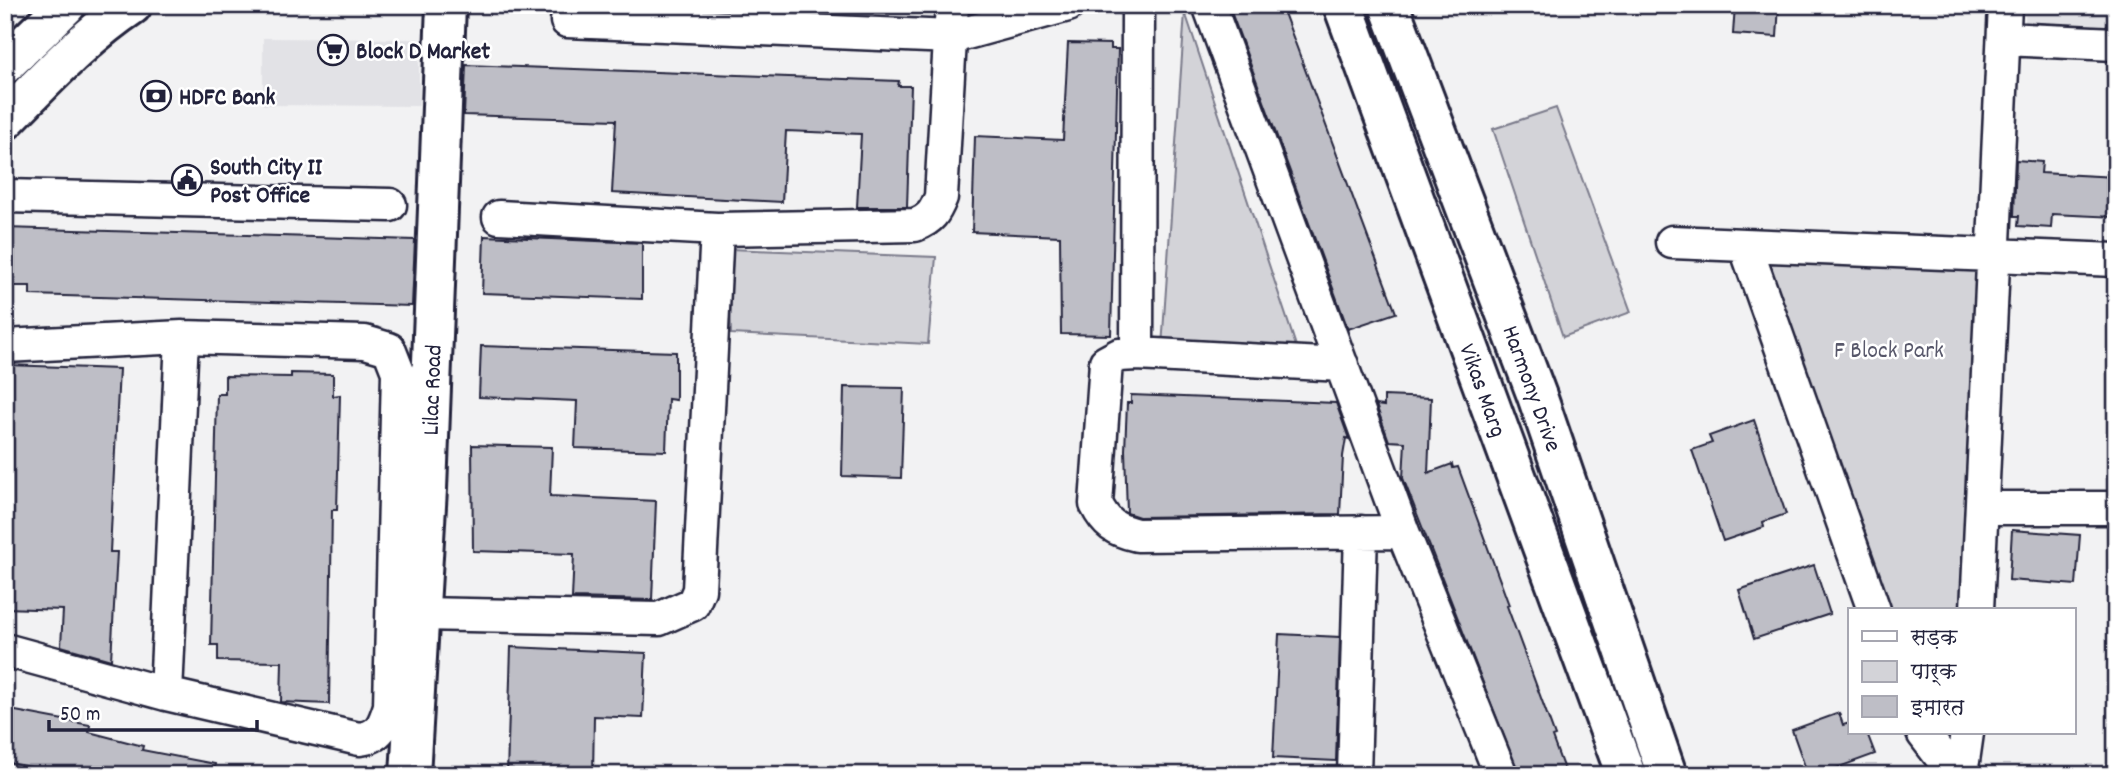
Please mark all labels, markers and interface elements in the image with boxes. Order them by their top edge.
supermarket icon: Block D Market [316,33,350,67]
place label: Block D Market [356,36,490,70]
bank icon: HDFC Bank [139,79,173,113]
place label: HDFC Bank [179,82,275,116]
place label: South City II Post Office [210,152,323,214]
public building icon: South City II Post Office [170,163,204,197]
street label: Harmony Drive [1492,321,1569,457]
park label: F Block Park [1834,335,1944,369]
street label: Vikas Marg [1449,339,1514,443]
street label: Lilac Road [415,344,453,436]
legend [1848,608,2076,734]
text: सड़क [1910,625,1958,655]
text: पार्क [1910,659,1957,689]
scale bar [49,689,257,733]
text: इमारत [1910,695,1965,725]
text: 50 m [60,701,100,731]

